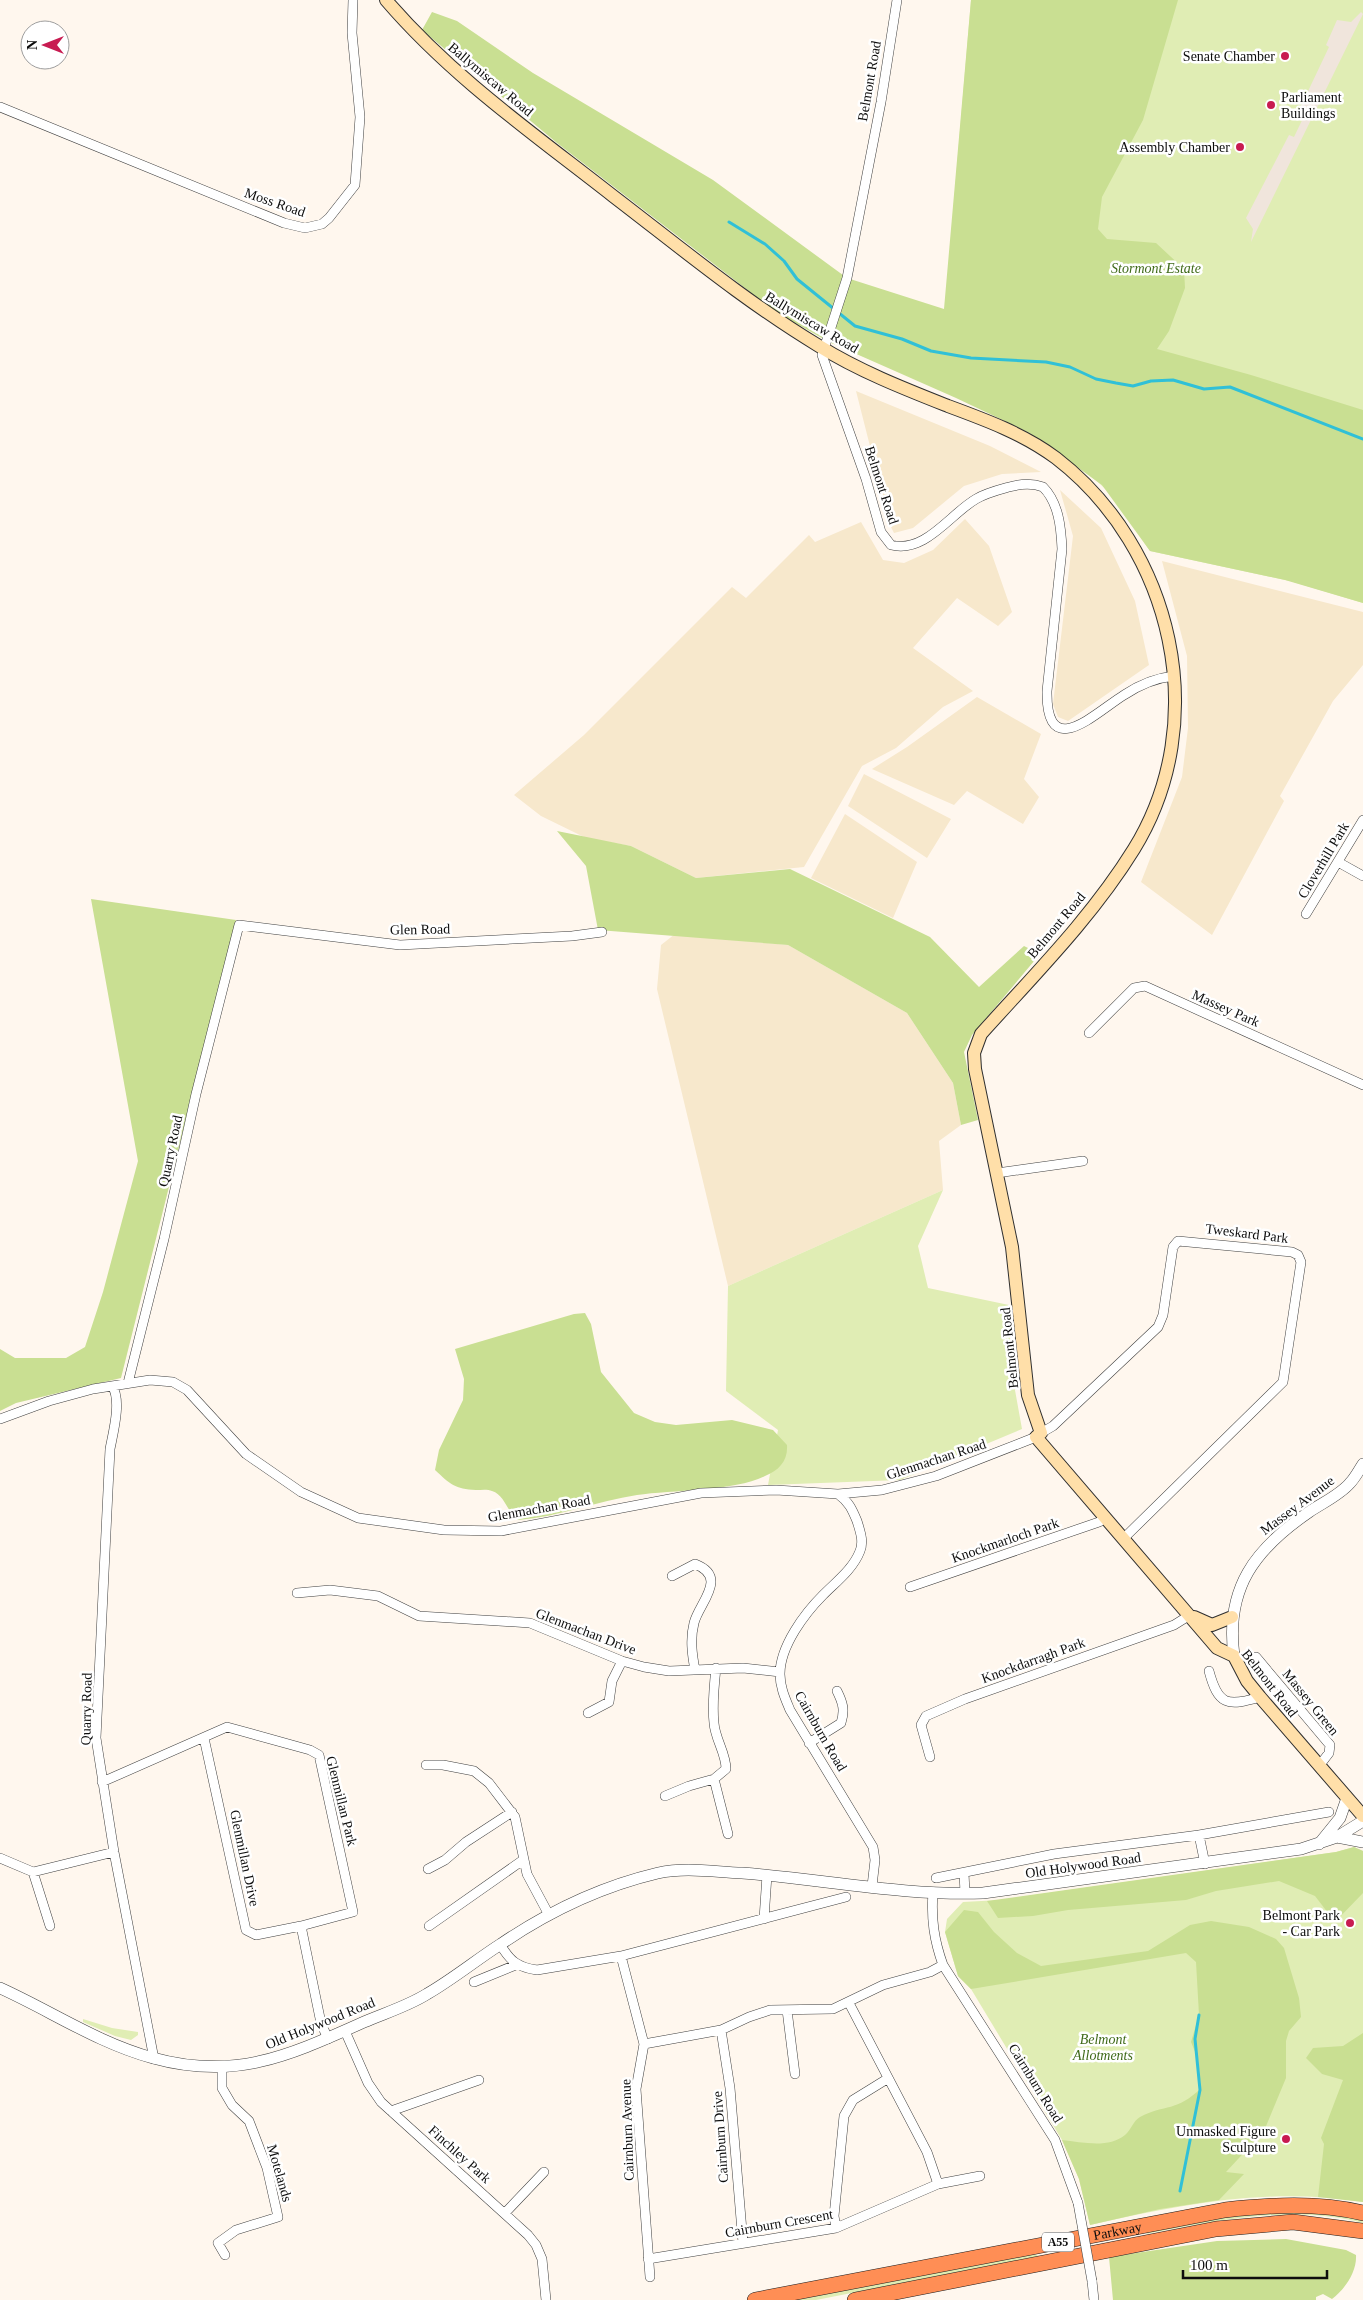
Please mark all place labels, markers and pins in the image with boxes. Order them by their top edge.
place label: Senate Chamber [1183,49,1275,64]
marker: Senate Chamber [1279,50,1291,62]
place label: Parliament Buildings [1281,90,1342,121]
marker: Parliament Buildings [1265,99,1277,111]
place label: Assembly Chamber [1119,140,1230,155]
marker: Assembly Chamber [1234,141,1246,153]
place label: Belmont Park - Car Park [1263,1908,1340,1939]
marker: Belmont Park - Car Park [1344,1917,1356,1929]
place label: Unmasked Figure Sculpture [1176,2124,1276,2155]
marker: Unmasked Figure Sculpture [1280,2133,1292,2145]

